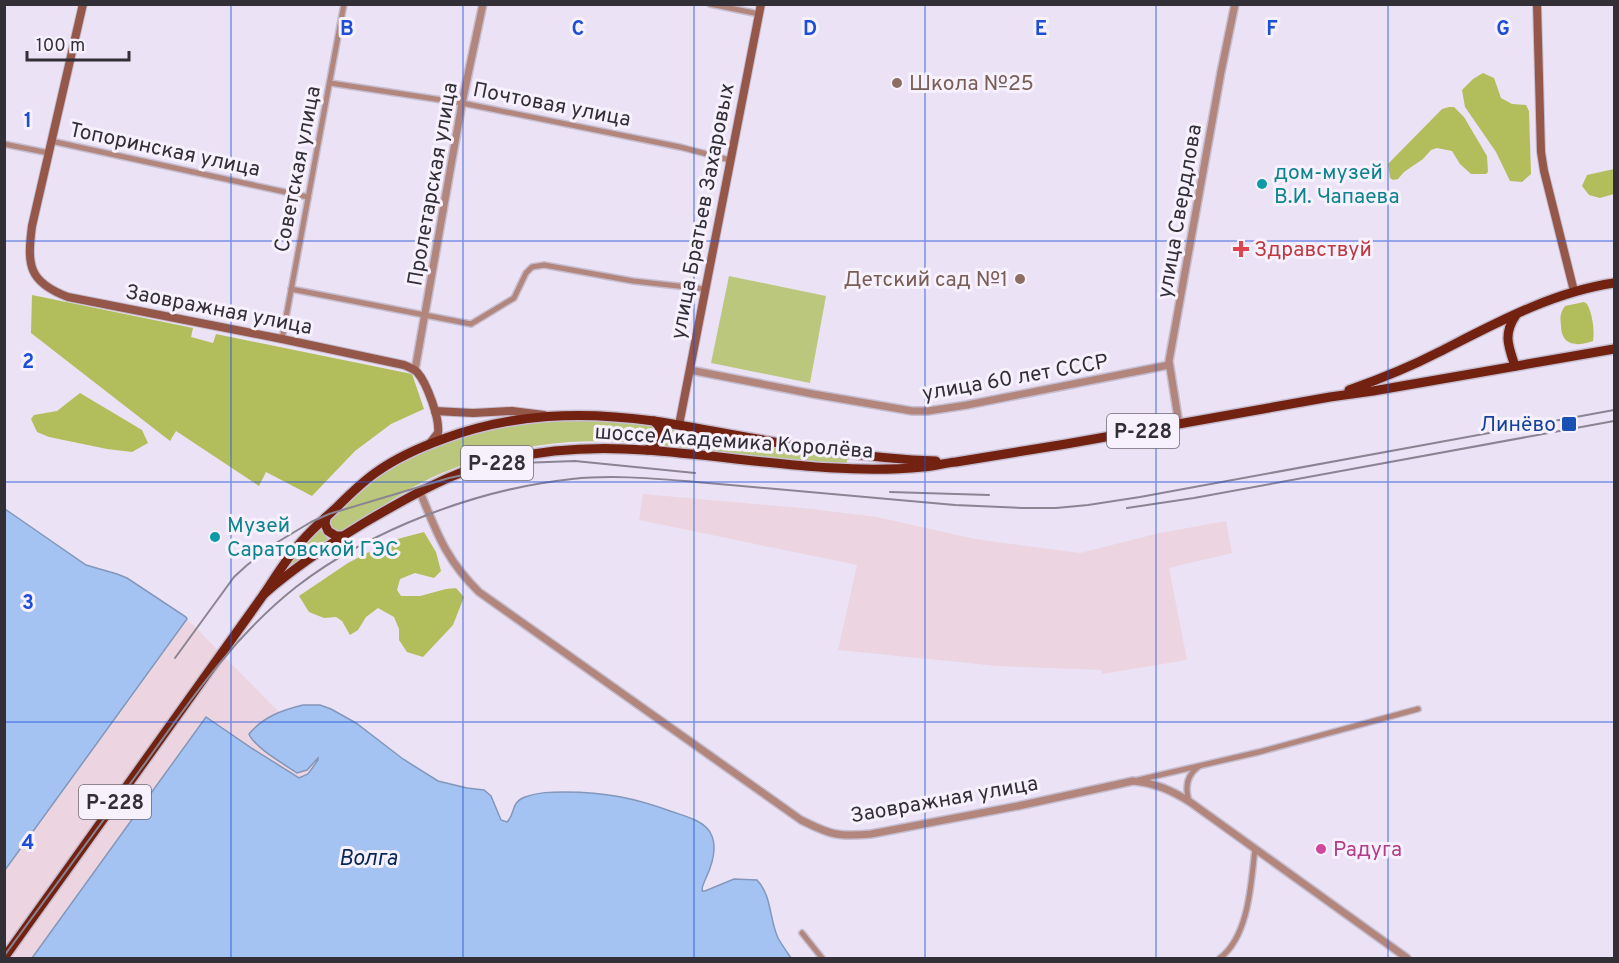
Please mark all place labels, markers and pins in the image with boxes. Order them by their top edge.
place label: Школа №25 [909,71,1034,98]
marker: Школа №25 [890,76,904,90]
place label: дом-музей В.И. Чапаева [1274,160,1399,211]
marker: дом-музей В.И. Чапаева [1255,177,1269,191]
place label: Здравствуй [1254,237,1372,264]
marker: Здравствуй [1232,240,1250,258]
place label: Детский сад №1 [844,267,1008,294]
marker: Детский сад №1 [1013,272,1027,286]
place label: Линёво [1480,412,1556,439]
marker: Линёво [1560,415,1578,433]
place label: Музей Саратовской ГЭС [227,513,399,564]
marker: Музей Саратовской ГЭС [208,530,222,544]
place label: Радуга [1333,837,1402,864]
marker: Радуга [1314,842,1328,856]

